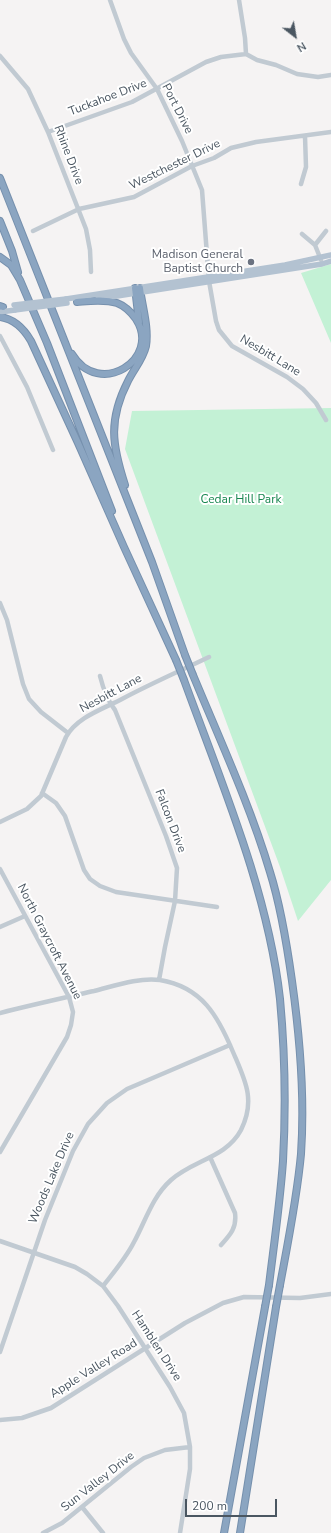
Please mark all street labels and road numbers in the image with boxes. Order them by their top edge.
street label: Tuckahoe Drive [67,77,149,119]
street label: Port Drive [158,82,196,136]
street label: Rhine Drive [50,123,86,187]
street label: Westchester Drive [127,137,223,193]
street label: Nesbitt Lane [237,332,303,380]
street label: Nesbitt Lane [78,672,144,716]
street label: Falcon Drive [151,787,189,855]
street label: North Graycroft Avenue [14,882,84,1002]
street label: Woods Lake Drive [26,1130,78,1226]
street label: Hamblen Drive [128,1308,184,1384]
street label: Apple Valley Road [48,1336,140,1402]
street label: Sun Valley Drive [58,1449,138,1515]

